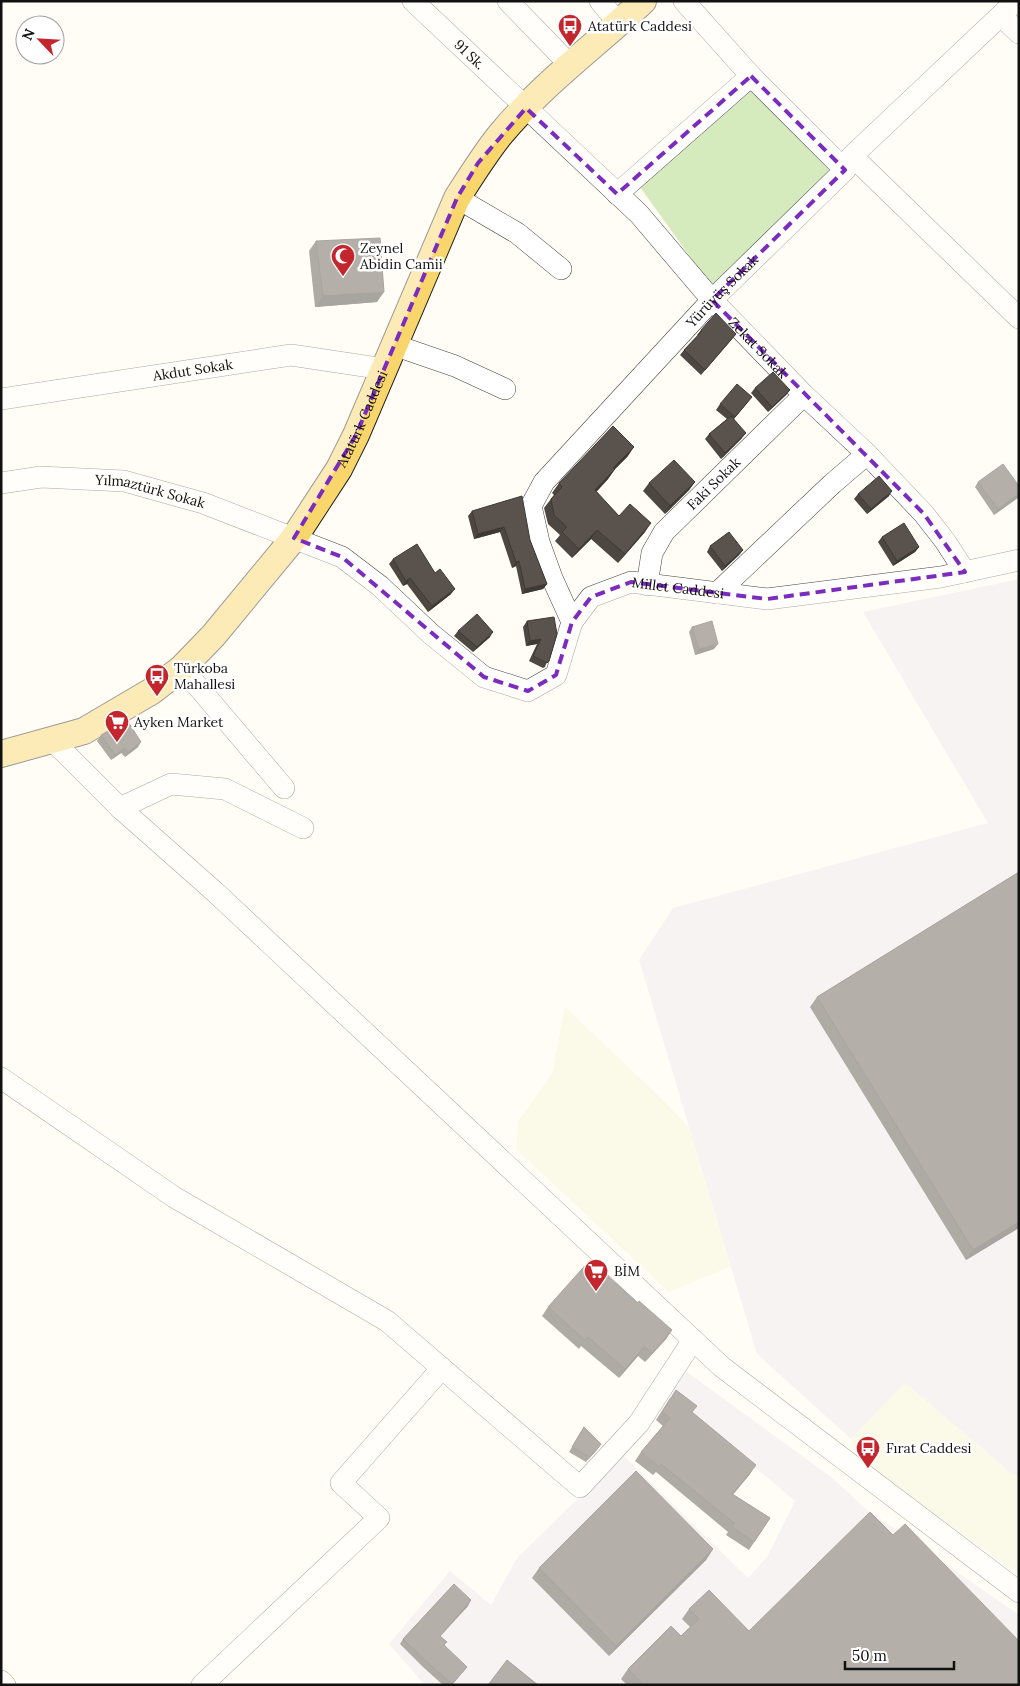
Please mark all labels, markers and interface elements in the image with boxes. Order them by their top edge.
bus stop icon: Atatürk Caddesi [557,13,583,47]
north arrow [15,15,65,65]
place label: Atatürk Caddesi [587,17,692,35]
text: N [18,26,39,43]
street label: 91 Sk. [451,36,489,73]
place label: Zeynel Abidin Camii [359,239,443,273]
mosque icon: Zeynel Abidin Camii [330,243,356,277]
street label: Yürüyüş Sokak [682,250,762,332]
street label: Zekat Sokak [725,313,792,383]
street label: Akdut Sokak [151,355,234,385]
street label: Atatürk Caddesi [332,368,391,471]
street label: Faki Sokak [683,453,745,514]
street label: Yılmaztürk Sokak [94,471,208,512]
street label: Millet Caddesi [631,573,725,603]
place label: Türkoba Mahallesi [174,659,235,693]
bus stop icon: Türkoba Mahallesi [144,663,170,697]
supermarket icon: Ayken Market [104,709,130,743]
place label: Ayken Market [133,713,224,731]
supermarket icon: BİM [583,1258,609,1292]
place label: BİM [614,1262,640,1280]
bus stop icon: Fırat Caddesi [855,1435,881,1469]
place label: Fırat Caddesi [886,1439,972,1457]
scale bar [845,1638,954,1670]
text: 50 m [852,1646,887,1665]

